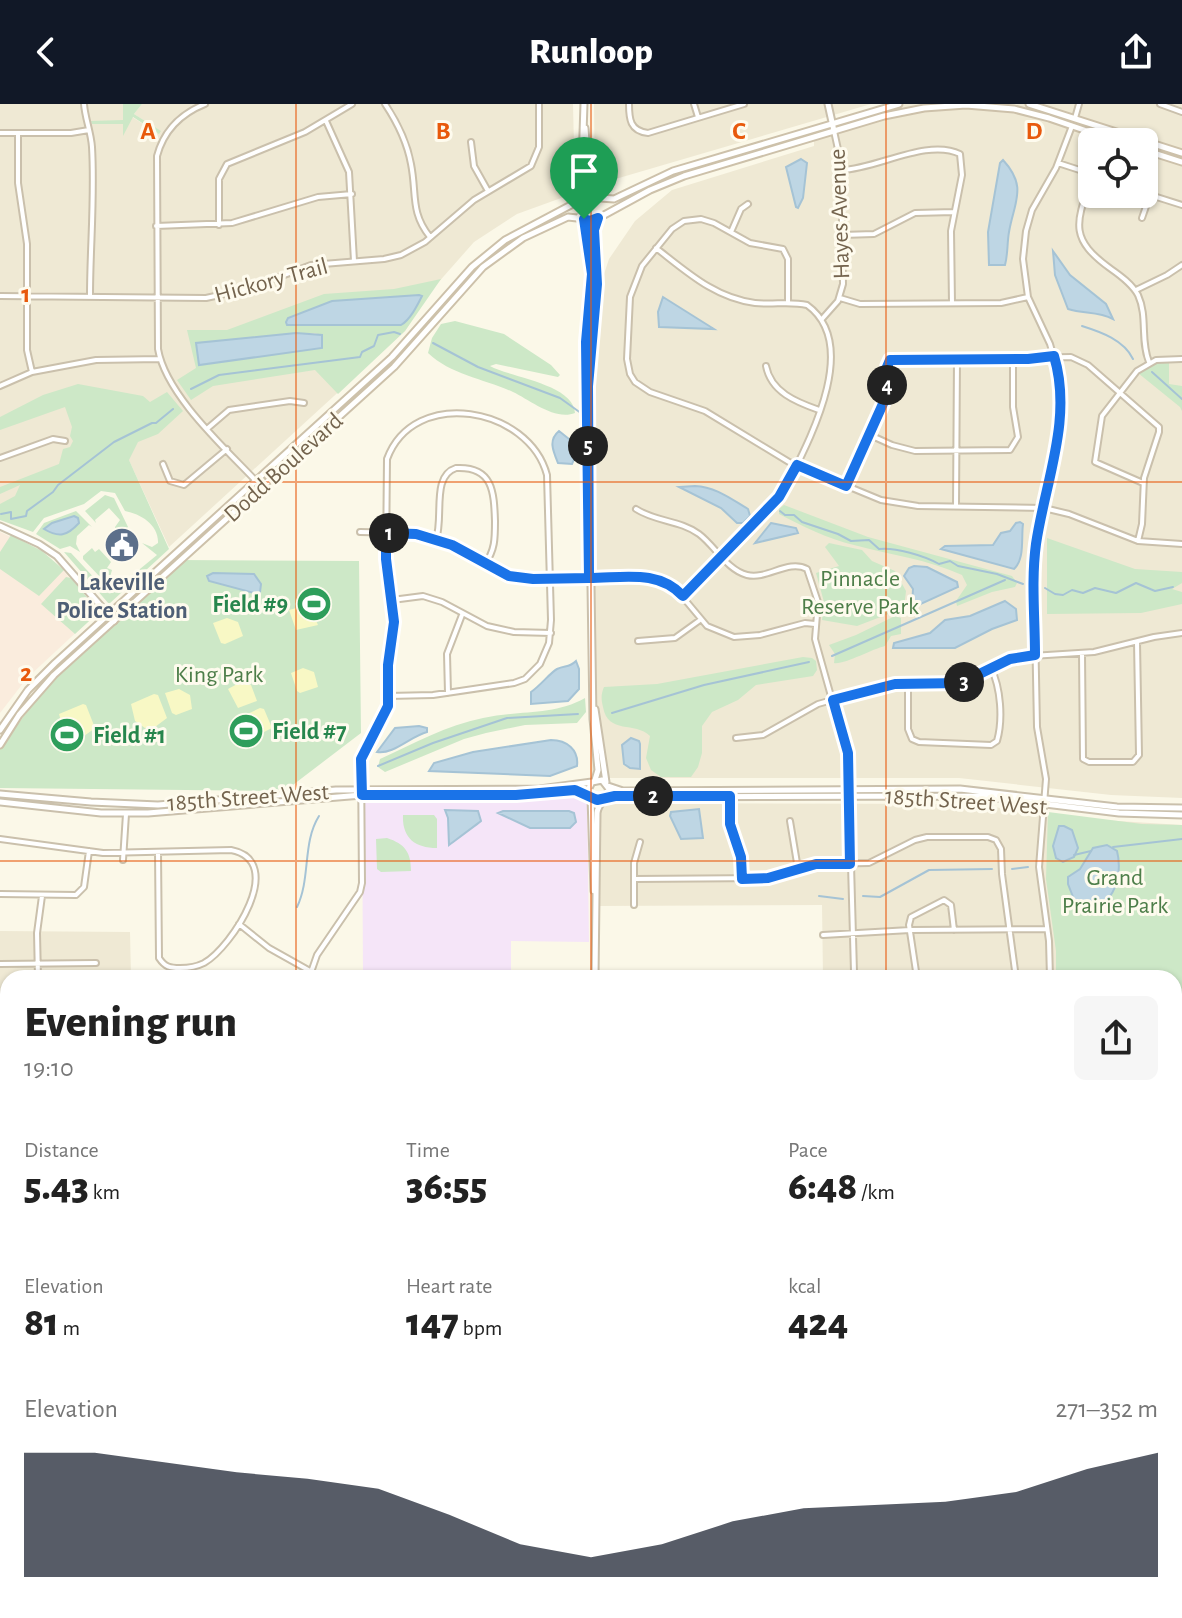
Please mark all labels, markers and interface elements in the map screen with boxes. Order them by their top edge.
icon: back [24,30,68,74]
icon: share [1114,30,1158,74]
text: Runloop [529,34,653,70]
text: A [140,118,156,144]
text: B [435,118,451,144]
text: C [732,118,746,144]
text: D [1025,118,1043,144]
map controls [1078,128,1158,208]
button: locate [1078,128,1158,208]
pin [550,137,618,219]
street label: Hayes Avenue [826,148,854,280]
icon: arrive [562,149,606,193]
street label: Hickory Trail [212,254,331,308]
text: 1 [21,281,31,307]
pin: 4 [867,365,907,405]
text: 4 [881,374,893,396]
street label: Dodd Boulevard [220,408,348,527]
pin: 5 [568,426,608,466]
text: 5 [583,435,593,457]
pin: 1 [369,513,409,553]
text: 1 [385,522,393,544]
public building icon: Lakeville Police Station [103,526,141,564]
park label: Pinnacle Reserve Park [801,567,919,619]
place label: Lakeville Police Station [56,571,188,623]
sports icon: Field #9 [295,585,333,623]
place label: Field #9 [212,593,288,617]
text: 2 [20,660,32,686]
pin: 3 [944,662,984,702]
park label: King Park [175,663,263,687]
text: 3 [959,671,969,693]
sports icon: Field #7 [227,712,265,750]
sports icon: Field #1 [48,716,86,754]
place label: Field #7 [272,720,347,744]
place label: Field #1 [93,724,166,748]
pin: 2 [633,776,673,816]
street label: 185th Street West [166,780,330,816]
street label: 185th Street West [884,784,1048,820]
text: 2 [648,785,658,807]
park label: Grand Prairie Park [1062,866,1168,918]
button: share [1074,996,1158,1080]
text: Evening run [24,1001,237,1045]
text: 19:10 [24,1055,74,1081]
text: Distance [24,1139,99,1161]
text: Time [406,1139,450,1161]
text: Pace [788,1139,828,1161]
text: 5.43 [24,1167,89,1207]
text: 36:55 [406,1167,487,1207]
text: 6:48 [788,1167,857,1207]
text: km [89,1181,120,1203]
text: /km [857,1181,895,1203]
text: Elevation [24,1275,104,1297]
text: Heart rate [406,1275,492,1297]
text: kcal [788,1275,822,1297]
text: 81 [24,1303,59,1343]
text: 147 [406,1303,459,1343]
text: 424 [788,1303,848,1343]
text: m [59,1317,80,1339]
text: bpm [459,1317,502,1339]
text: Elevation [24,1396,118,1422]
text: 271–352 m [1056,1396,1158,1422]

